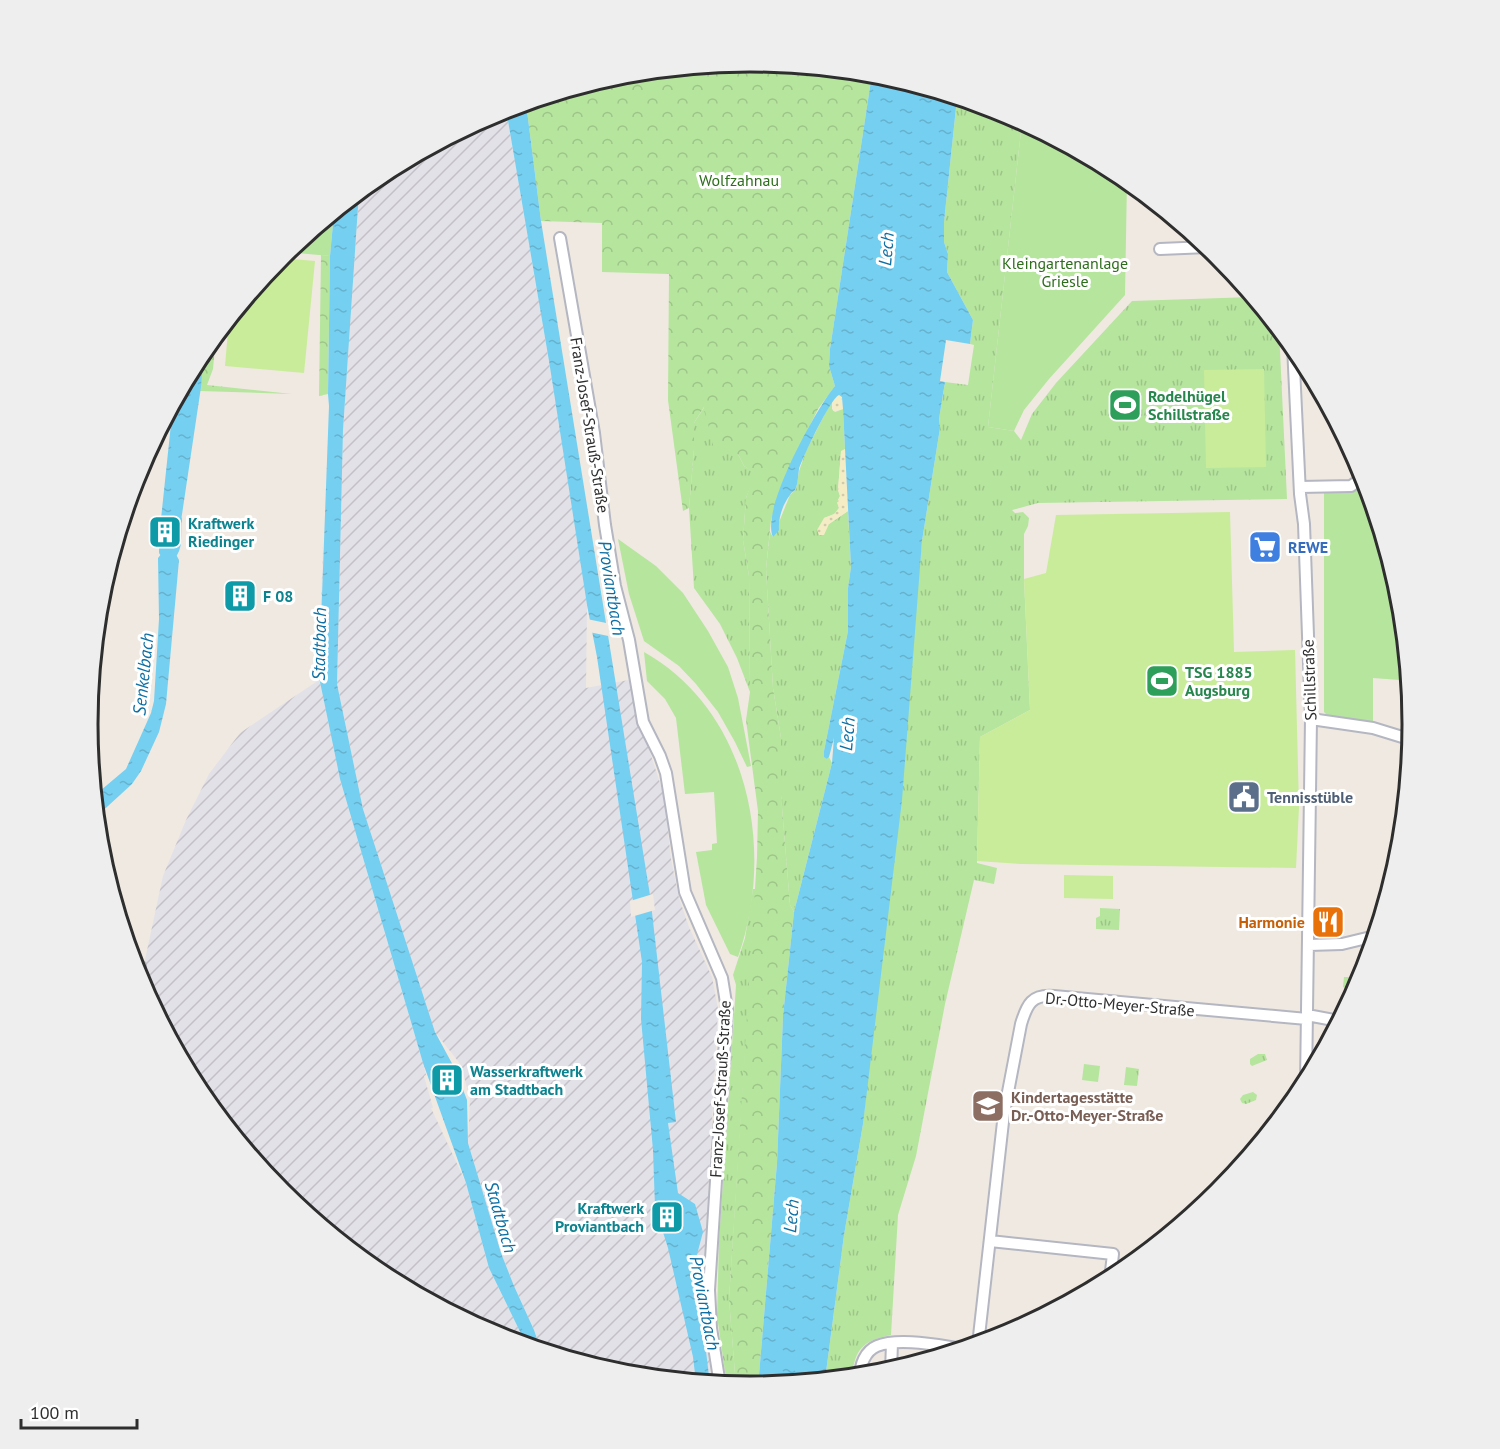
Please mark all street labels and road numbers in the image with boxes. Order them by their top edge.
street label: Franz-Josef-Strauß-Straße [566,336,614,514]
street label: Schillstraße [1298,639,1320,721]
street label: Dr.-Otto-Meyer-Straße [1044,988,1196,1020]
street label: Franz-Josef-Strauß-Straße [705,1000,735,1178]

